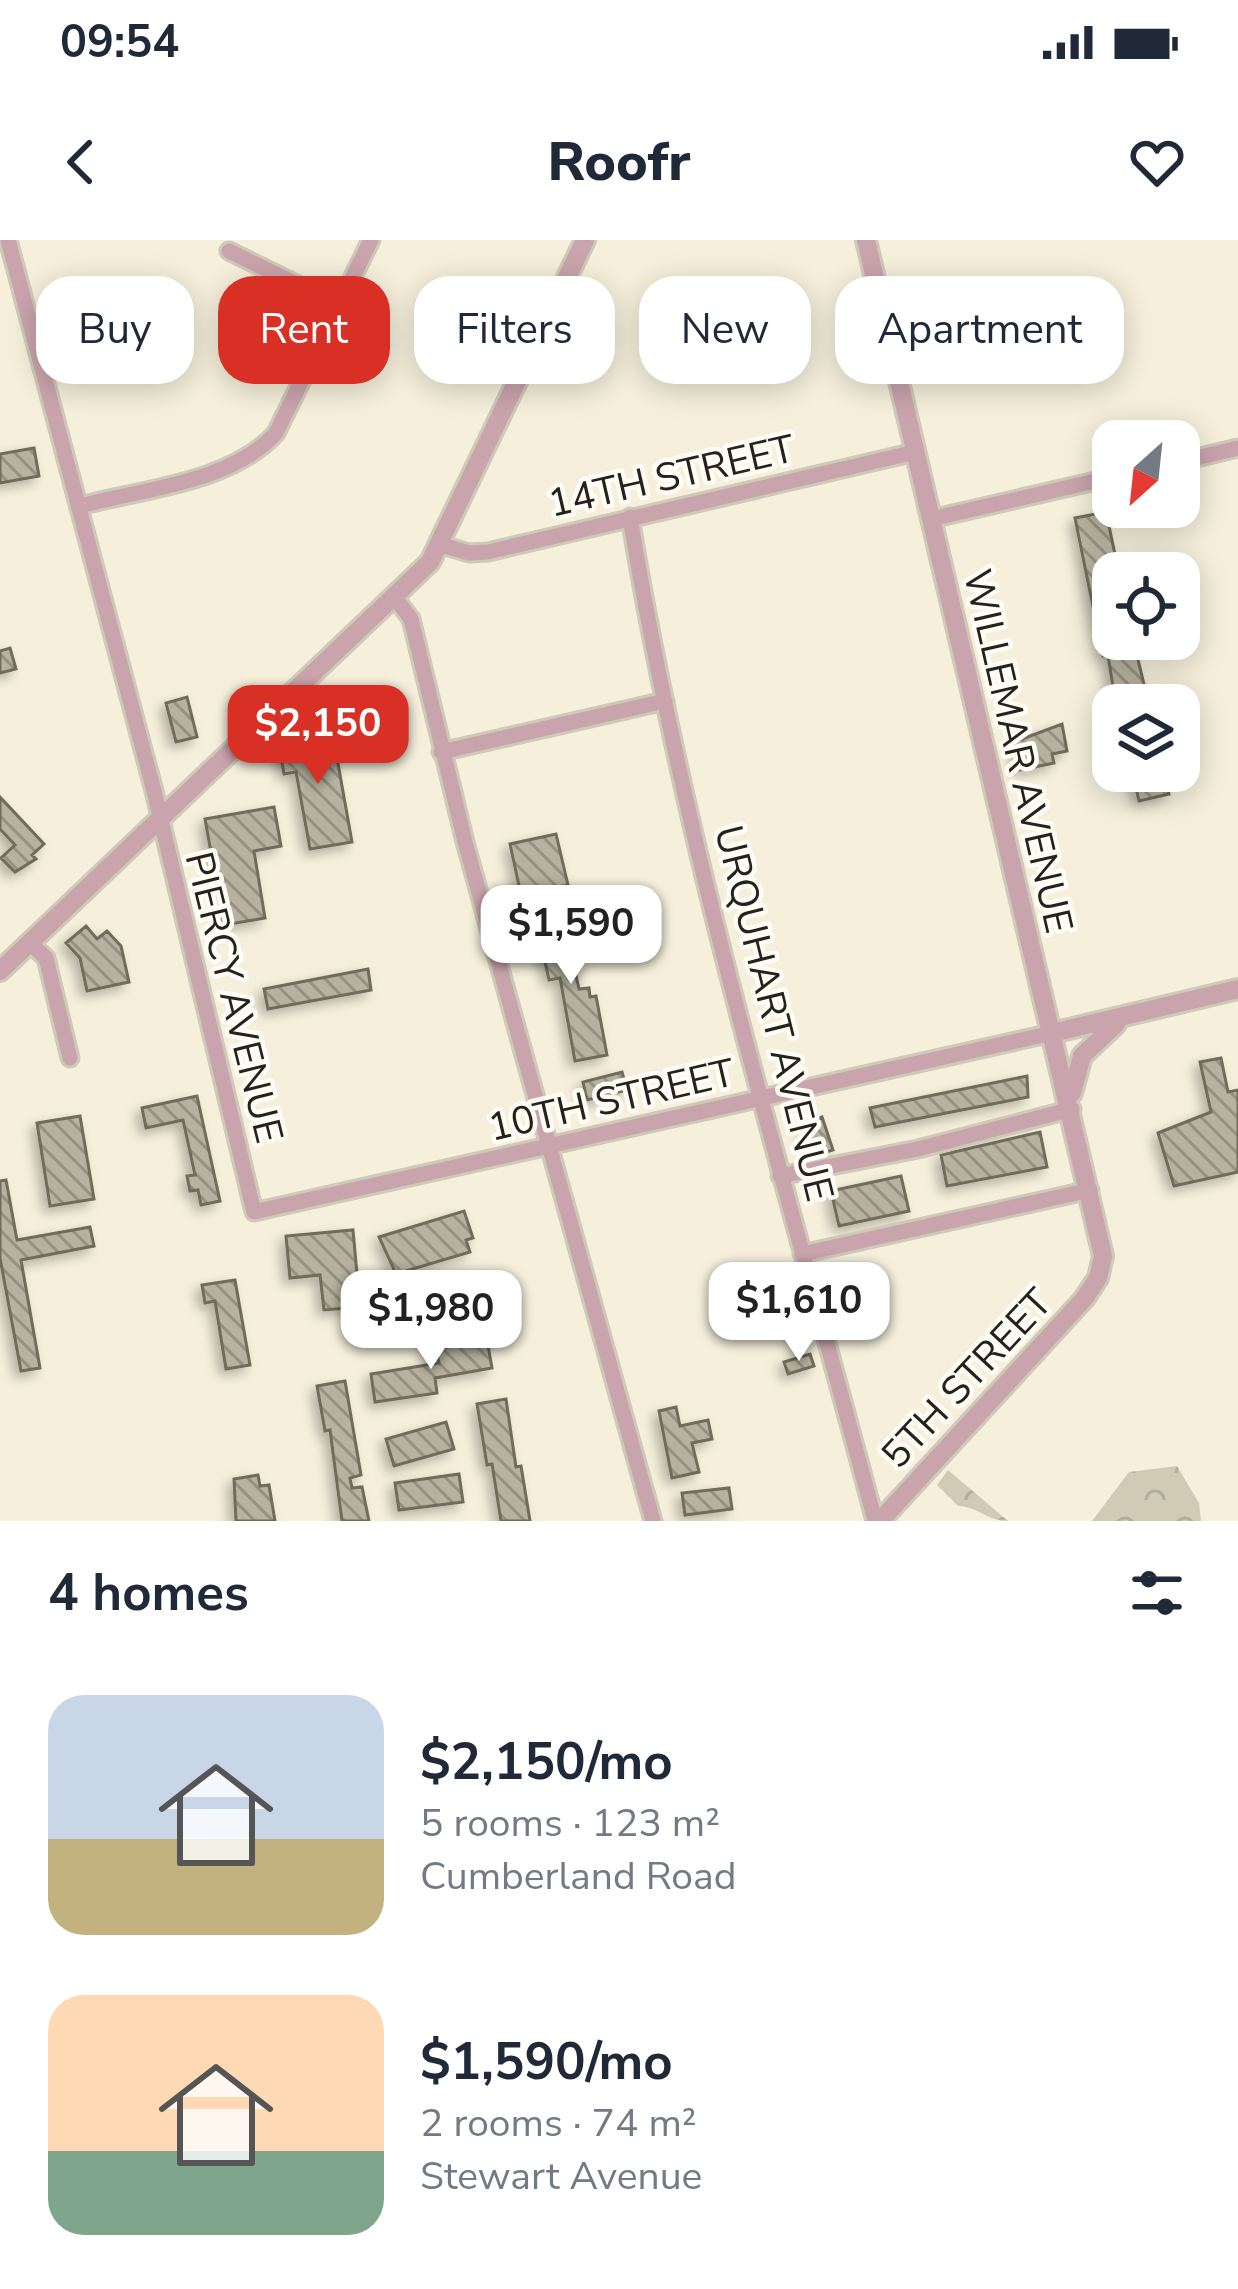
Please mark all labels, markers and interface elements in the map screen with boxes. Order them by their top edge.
text: 09:54 [60,12,179,73]
text: Roofr [547,125,691,199]
icon: back [48,129,114,195]
icon: heart [1124,129,1190,195]
chip: Buy [36,276,194,384]
chip: Rent [218,276,390,384]
chip: Filters [414,276,615,384]
chip: New [639,276,811,384]
chip: Apartment [835,276,1124,384]
north arrow [1092,420,1200,528]
map controls [1092,420,1200,792]
street label: 14TH STREET [543,422,800,531]
button: locate [1092,552,1200,660]
street label: WILLEMAR AVENUE [950,564,1085,938]
button: layers [1092,684,1200,792]
pin: $2,150 [220,685,416,787]
text: $2,150 [255,697,381,750]
street label: URQUHART AVENUE [701,820,846,1207]
street label: PIERCY AVENUE [172,846,295,1148]
pin: $1,590 [473,885,669,987]
text: $1,590 [508,897,634,950]
street label: 10TH STREET [483,1046,740,1155]
pin: $1,610 [701,1262,897,1364]
pin: $1,980 [333,1270,529,1372]
text: $1,610 [736,1274,862,1327]
street label: 5TH STREET [870,1277,1065,1480]
text: $1,980 [368,1282,494,1335]
text: 4 homes [48,1558,249,1628]
icon: filters [1124,1560,1190,1626]
text: $2,150/mo [420,1727,673,1797]
icon: home [144,1743,288,1887]
text: 5 rooms · 123 m² [420,1797,720,1850]
text: Cumberland Road [420,1850,736,1903]
text: $1,590/mo [420,2027,673,2097]
icon: home [144,2043,288,2187]
text: 2 rooms · 74 m² [420,2097,697,2150]
text: Stewart Avenue [420,2150,702,2203]

